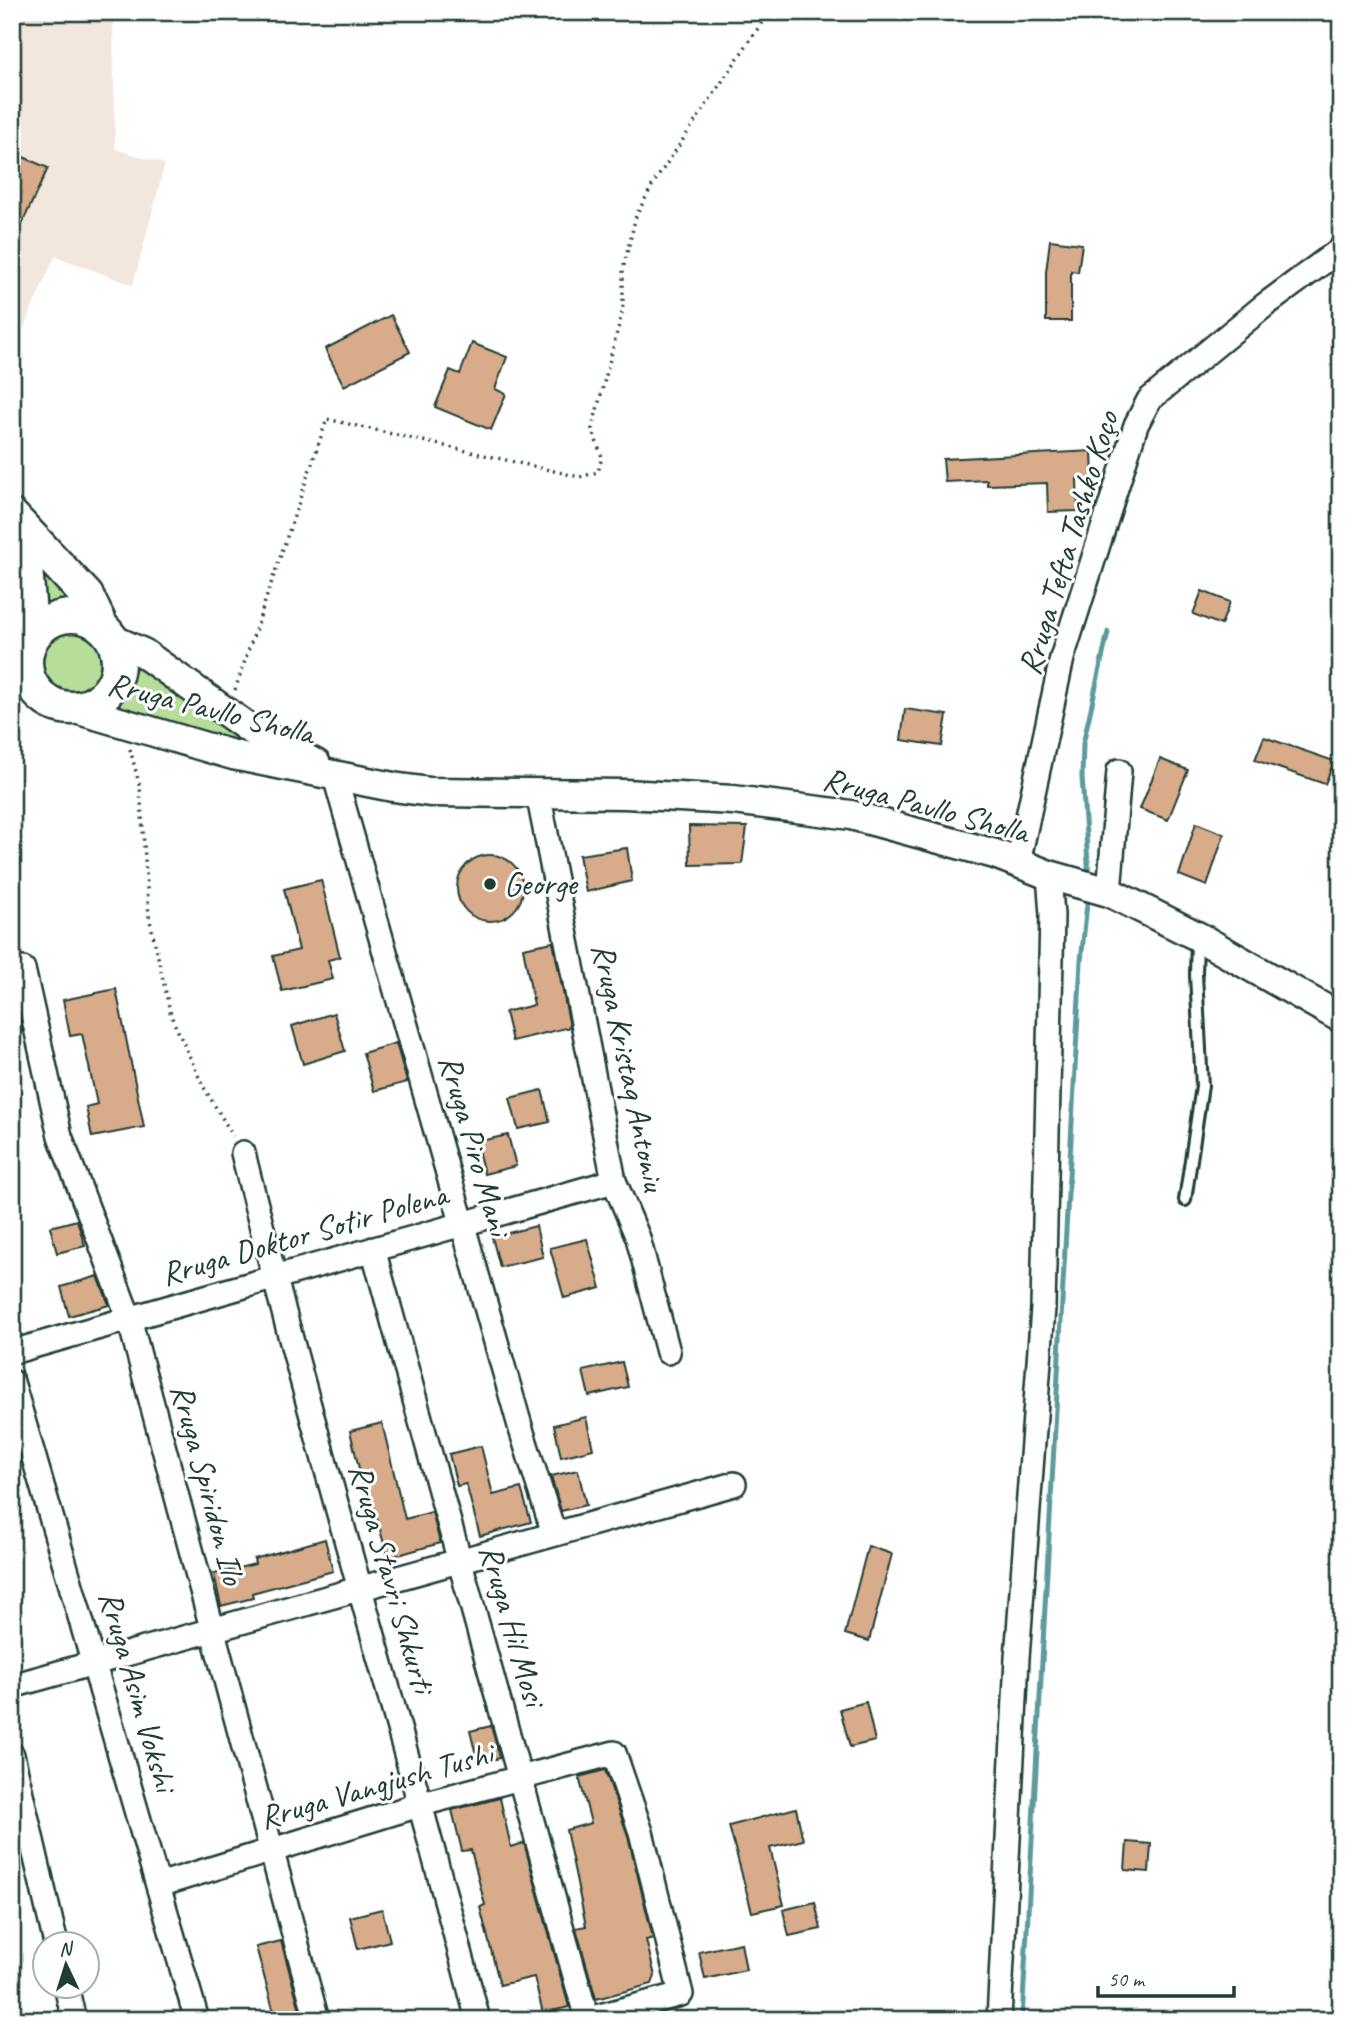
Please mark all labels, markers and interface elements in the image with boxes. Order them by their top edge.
street label: Rruga Tefta Tashko Koço [1008,404,1129,680]
street label: Rruga Pavllo Sholla [104,662,321,754]
street label: Rruga Pavllo Sholla [819,757,1036,853]
place label: George [504,863,579,905]
marker: George [482,876,498,892]
street label: Rruga Kristaq Antoniu [582,939,676,1196]
street label: Rruga Piro Mani [429,1050,522,1244]
street label: Rruga Doktor Sotir Polena [156,1172,454,1295]
street label: Rruga Spiridon Ilo [161,1379,255,1590]
street label: Rruga Stavri Shkurti [339,1459,446,1701]
street label: Rruga Hil Mosi [470,1540,557,1714]
street label: Rruga Asim Vokshi [89,1586,188,1800]
street label: Rruga Vangjush Tushi [255,1731,501,1838]
north arrow [32,1930,102,2000]
text: N [58,1936,75,1961]
scale bar [1098,1955,1234,1999]
text: 50 m [1108,1966,1146,1992]

